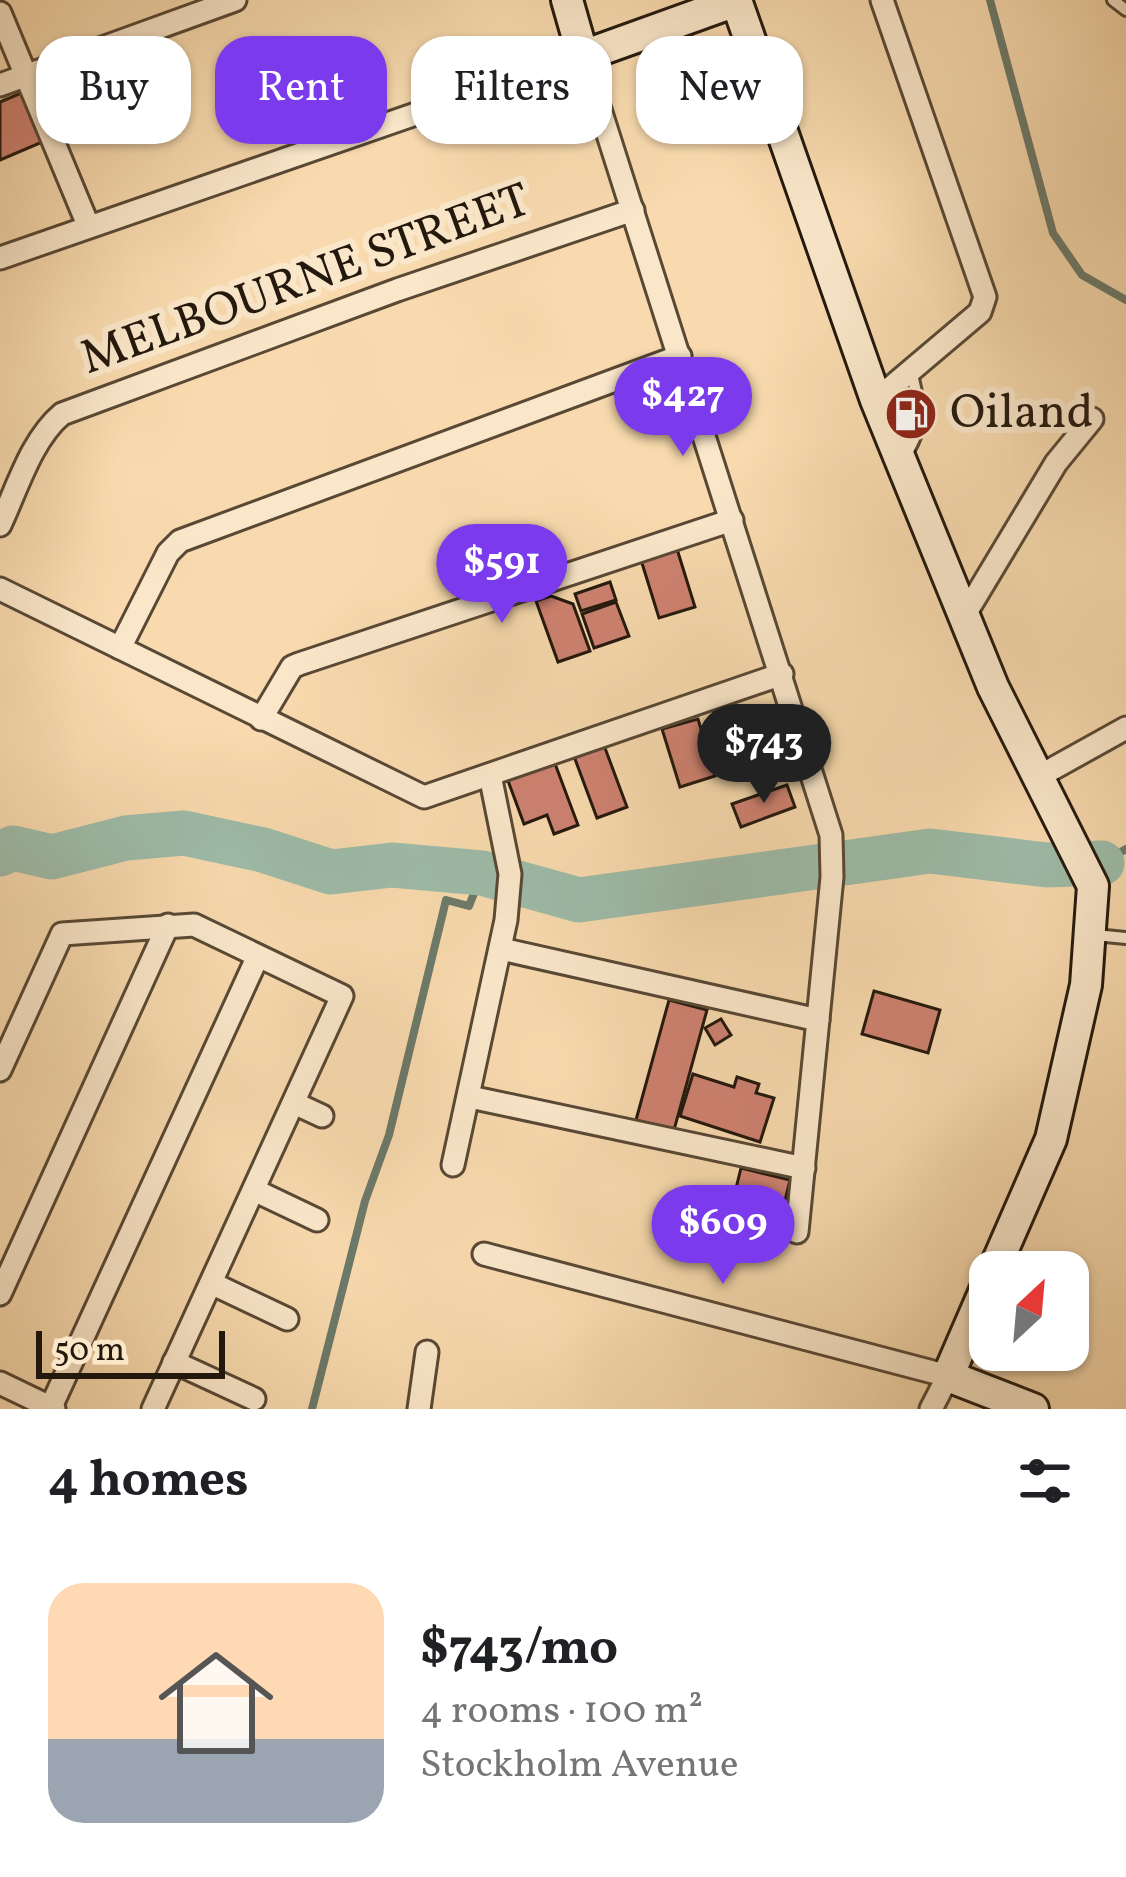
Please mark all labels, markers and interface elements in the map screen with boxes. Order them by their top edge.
chip: Buy [36,36,191,144]
chip: Rent [215,36,387,144]
chip: Filters [411,36,612,144]
chip: New [636,36,803,144]
street label: MELBOURNE STREET [72,169,540,393]
pin: $427 [612,357,754,459]
text: $427 [641,369,725,423]
place label: Oiland [950,381,1094,448]
fuel station icon: Oiland [883,386,939,442]
pin: $591 [431,524,573,626]
text: $591 [463,536,541,590]
pin: $743 [693,704,835,806]
text: $743 [724,716,804,770]
pin: $609 [652,1185,794,1287]
text: $609 [679,1197,767,1251]
north arrow [969,1251,1089,1371]
map controls [969,1251,1089,1371]
scale bar [36,1325,225,1378]
text: 50 m [54,1329,125,1375]
text: 4 homes [48,1446,249,1517]
icon: filters [1012,1448,1078,1514]
text: $743/mo [420,1614,618,1685]
icon: home [144,1631,288,1775]
text: 4 rooms · 100 m² [420,1685,703,1739]
text: Stockholm Avenue [420,1739,738,1793]

